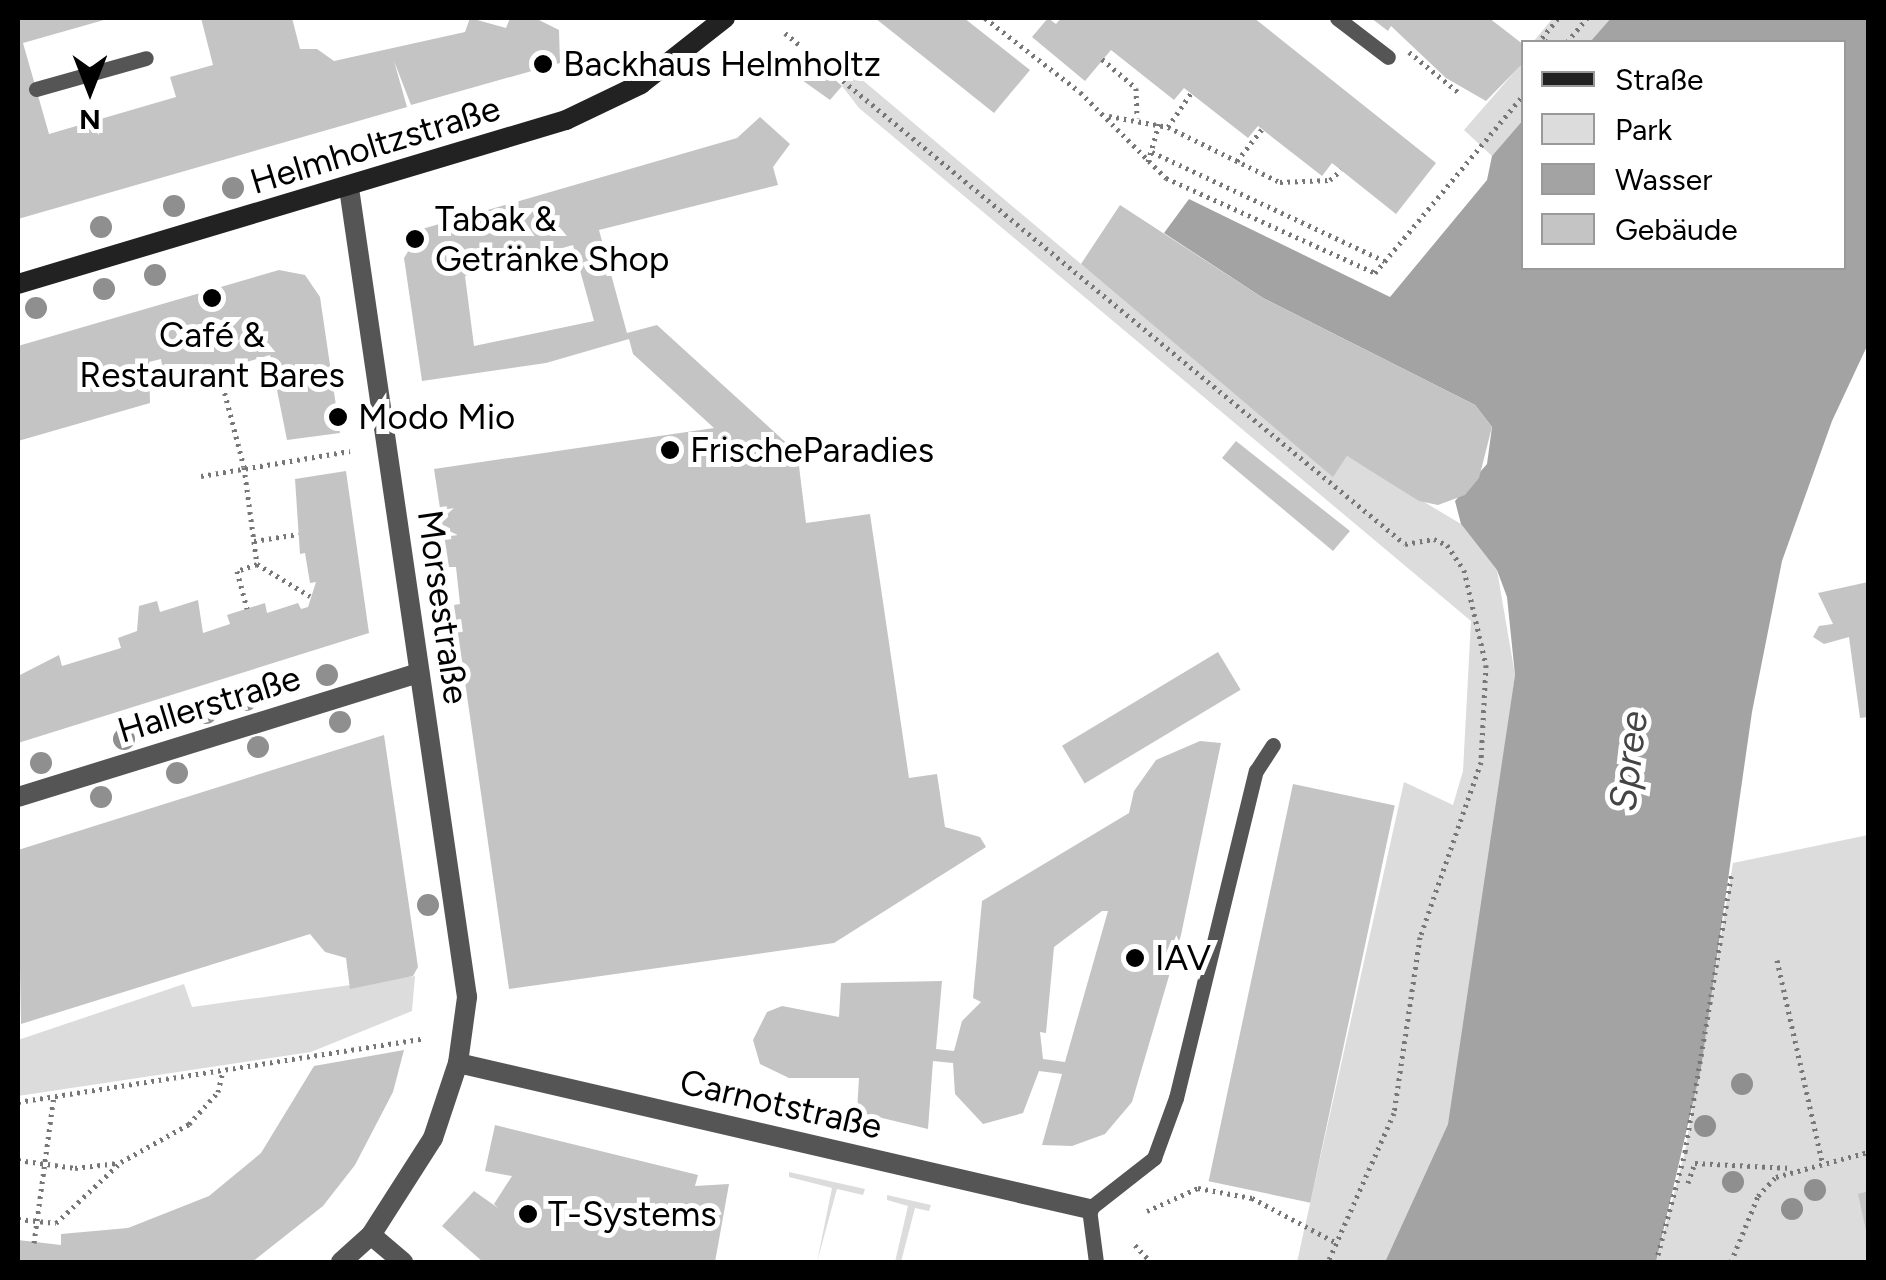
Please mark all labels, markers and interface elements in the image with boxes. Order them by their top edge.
north arrow [40,40,140,140]
legend [1521,40,1846,270]
place label: Backhaus Helmholtz [563,43,881,85]
marker: Backhaus Helmholtz [532,53,554,75]
text: Straße [1615,61,1704,98]
street label: Helmholtzstraße [245,87,505,203]
text: N [79,103,101,137]
text: Park [1615,111,1672,148]
text: Wasser [1615,161,1712,198]
place label: Tabak & Getränke Shop [435,198,669,280]
text: Gebäude [1615,211,1738,248]
marker: Tabak & Getränke Shop [404,228,426,250]
marker: Café & Restaurant Bares [201,287,223,309]
place label: Café & Restaurant Bares [79,314,345,396]
place label: Modo Mio [358,396,515,438]
marker: Modo Mio [327,406,349,428]
place label: FrischeParadies [690,429,934,471]
marker: FrischeParadies [659,439,681,461]
street label: Morsestraße [409,507,477,707]
street label: Hallerstraße [113,656,305,752]
water label: Spree [1600,708,1658,814]
place label: IAV [1155,937,1211,979]
marker: IAV [1124,947,1146,969]
street label: Carnotstraße [676,1060,886,1148]
place label: T-Systems [548,1193,716,1235]
marker: T-Systems [517,1203,539,1225]

